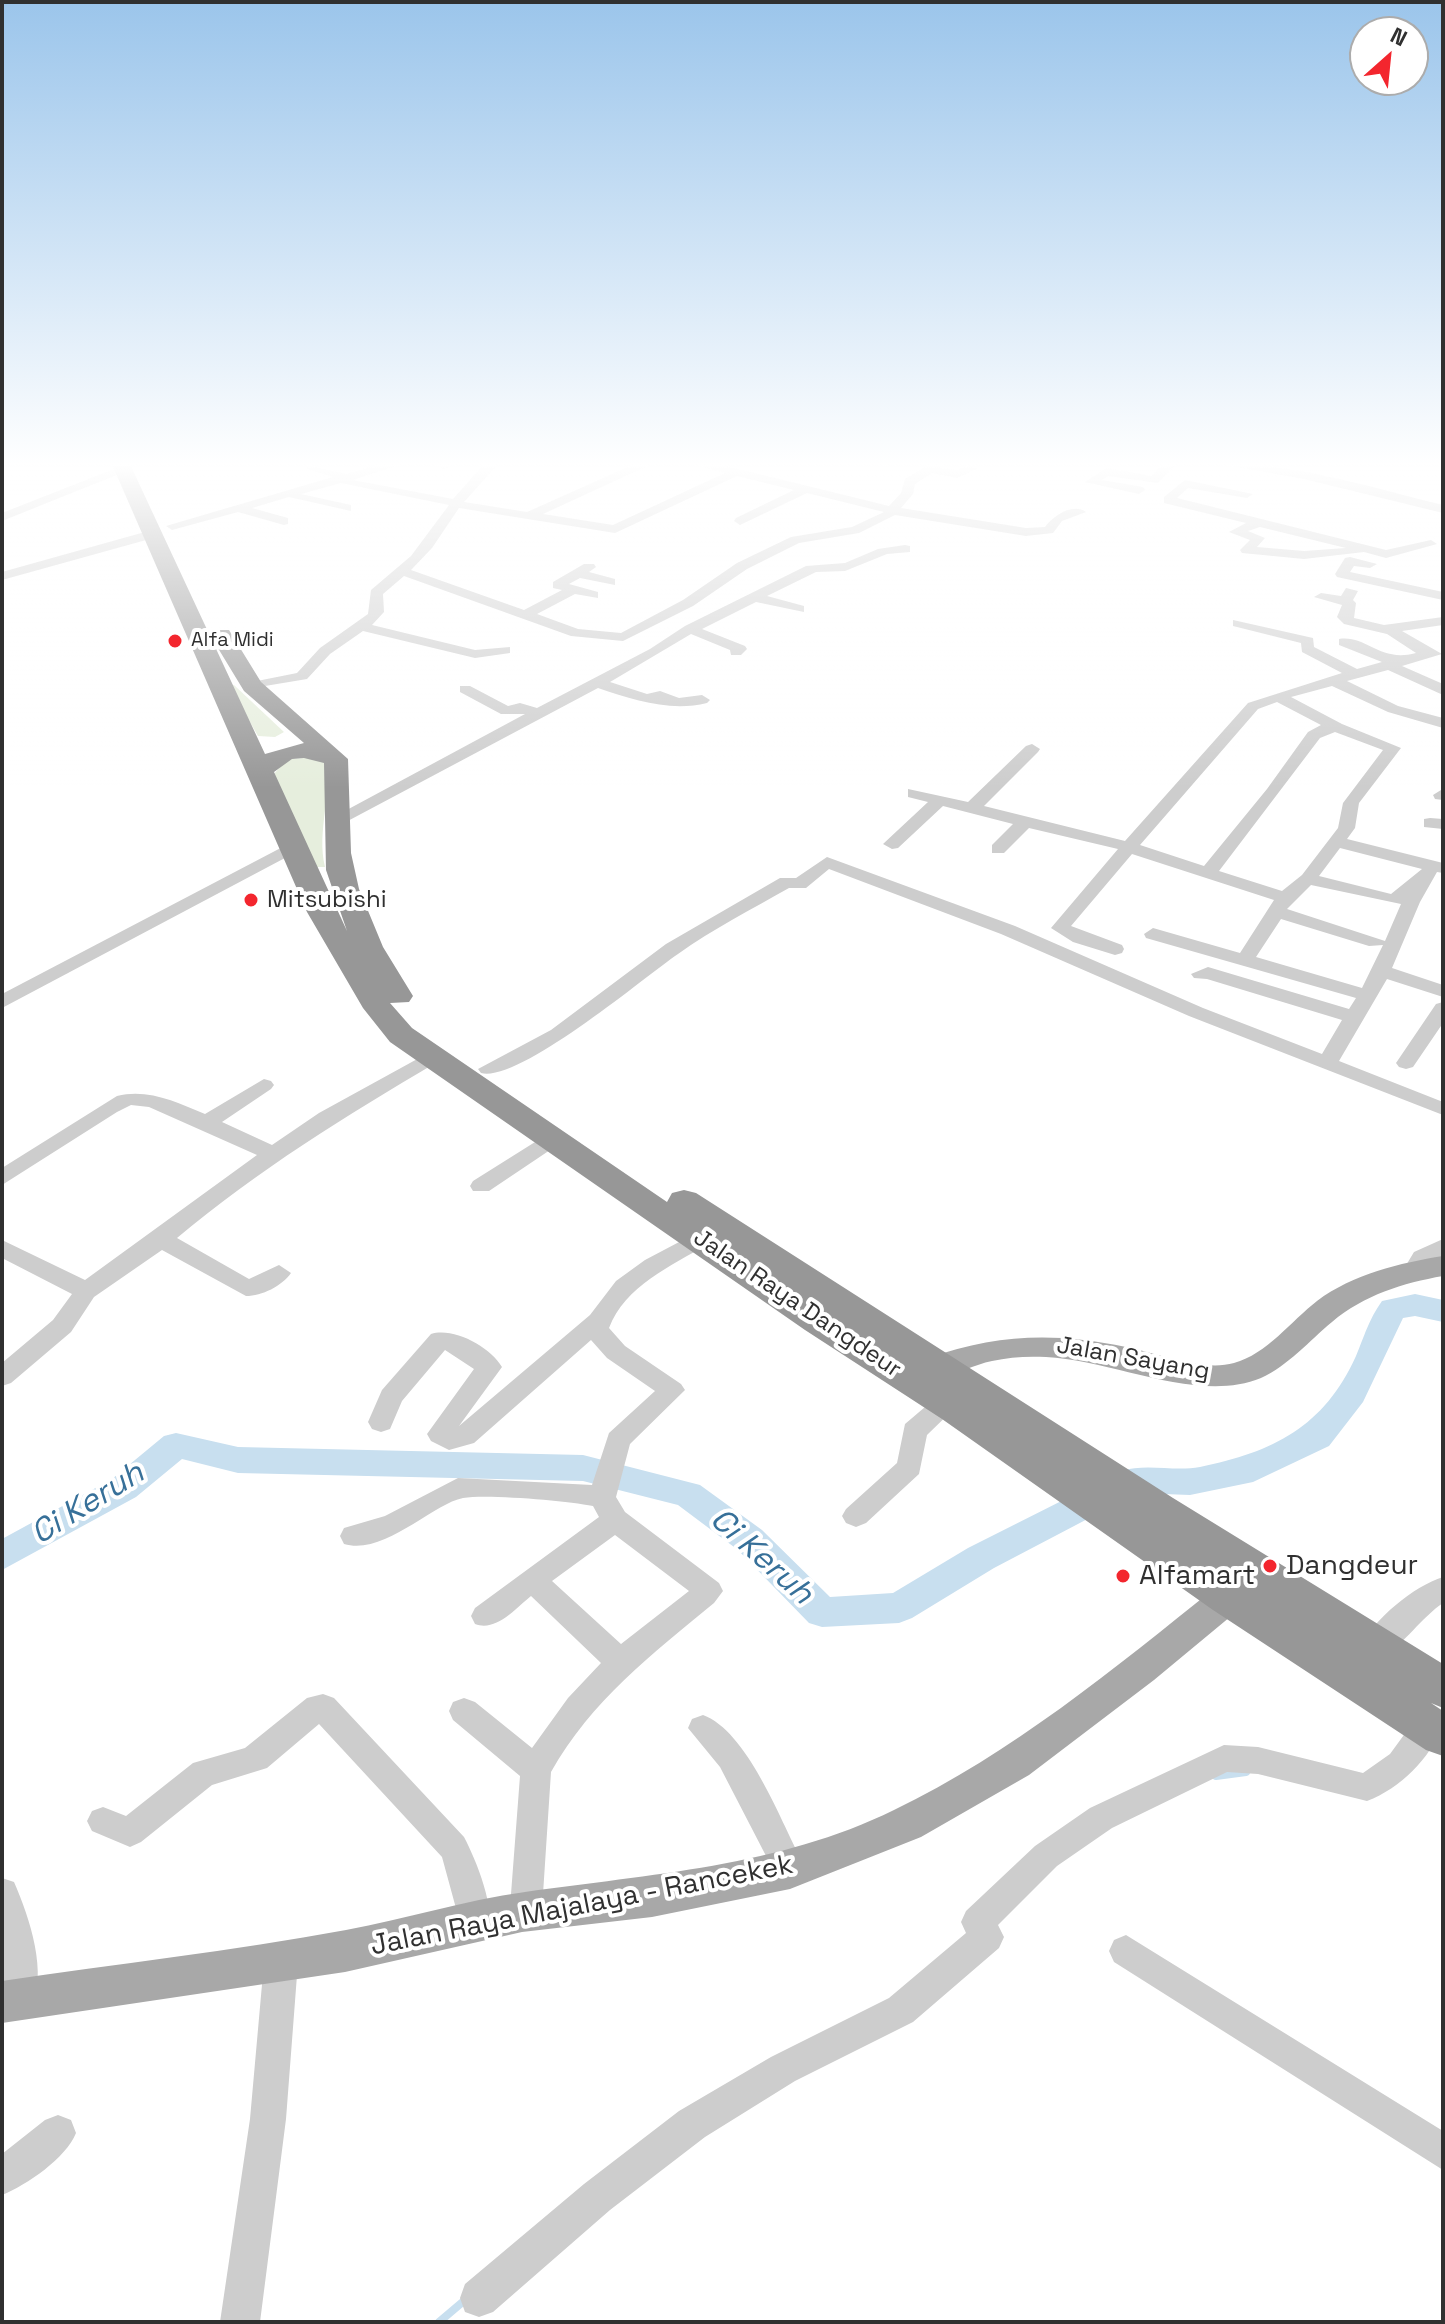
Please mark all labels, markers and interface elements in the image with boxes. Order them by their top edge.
north arrow [1349,16,1429,96]
text: N [1386,21,1412,52]
place label: Alfa Midi [191,629,274,653]
marker: Alfa Midi [166,632,184,650]
place label: Mitsubishi [267,886,387,914]
marker: Mitsubishi [242,891,260,909]
street label: Jalan Raya Dangdeur [688,1224,906,1384]
street label: Jalan Sayang [1054,1331,1212,1387]
water label: Ci Keruh [25,1454,151,1554]
water label: Ci Keruh [701,1501,821,1613]
place label: Dangdeur [1286,1549,1418,1583]
marker: Dangdeur [1261,1557,1279,1575]
place label: Alfamart [1139,1559,1255,1593]
marker: Alfamart [1114,1567,1132,1585]
street label: Jalan Raya Majalaya - Rancekek [368,1849,796,1963]

